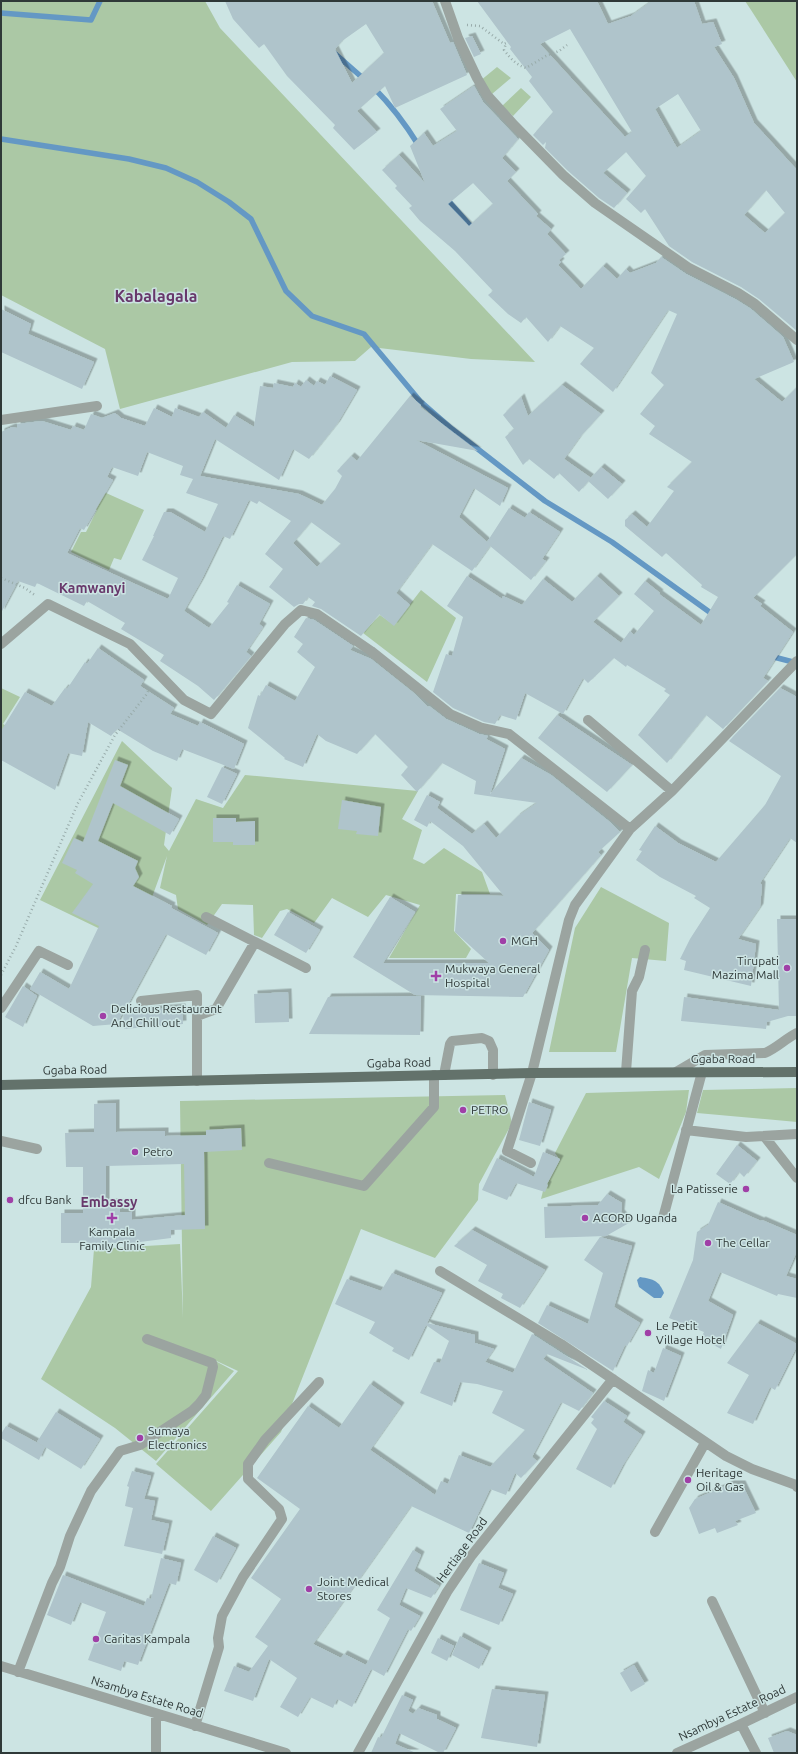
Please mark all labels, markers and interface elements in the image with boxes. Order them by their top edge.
district label: Kabalagala [114,287,198,305]
district label: Kamwanyi [59,580,125,596]
place label: MGH [511,934,538,947]
marker: MGH [498,936,508,946]
place label: Tirupati Mazima Mall [712,954,779,981]
place label: Mukwaya General Hospital [445,962,540,989]
marker: Tirupati Mazima Mall [782,963,792,973]
marker: Mukwaya General Hospital [430,970,442,982]
place label: Delicious Restaurant And Chill out [111,1002,222,1029]
marker: Delicious Restaurant And Chill out [98,1011,108,1021]
street label: Ggaba Road [691,1052,755,1065]
street label: Ggaba Road [367,1055,431,1070]
street label: Ggaba Road [43,1062,107,1077]
place label: PETRO [471,1103,508,1116]
marker: PETRO [458,1105,468,1115]
place label: Petro [143,1145,173,1158]
marker: Petro [130,1147,140,1157]
place label: La Patisserie [671,1182,738,1195]
marker: La Patisserie [741,1184,751,1194]
place label: dfcu Bank [18,1193,71,1206]
district label: Embassy [80,1194,138,1210]
marker: dfcu Bank [5,1195,15,1205]
place label: ACORD Uganda [593,1211,677,1224]
marker: Kampala Family Clinic [106,1212,118,1224]
marker: ACORD Uganda [580,1213,590,1223]
place label: Kampala Family Clinic [79,1225,145,1252]
place label: The Cellar [716,1236,770,1249]
marker: The Cellar [703,1238,713,1248]
place label: Le Petit Village Hotel [656,1319,726,1346]
marker: Le Petit Village Hotel [643,1328,653,1338]
place label: Sumaya Electronics [148,1424,207,1451]
marker: Sumaya Electronics [135,1433,145,1443]
place label: Heritage Oil & Gas [696,1466,744,1493]
marker: Heritage Oil & Gas [683,1475,693,1485]
street label: Hertiage Road [434,1515,490,1585]
place label: Joint Medical Stores [317,1575,389,1602]
marker: Joint Medical Stores [304,1584,314,1594]
place label: Caritas Kampala [104,1632,190,1645]
marker: Caritas Kampala [91,1634,101,1644]
street label: Nsambya Estate Road [90,1673,205,1720]
street label: Nsambya Estate Road [676,1682,787,1743]

